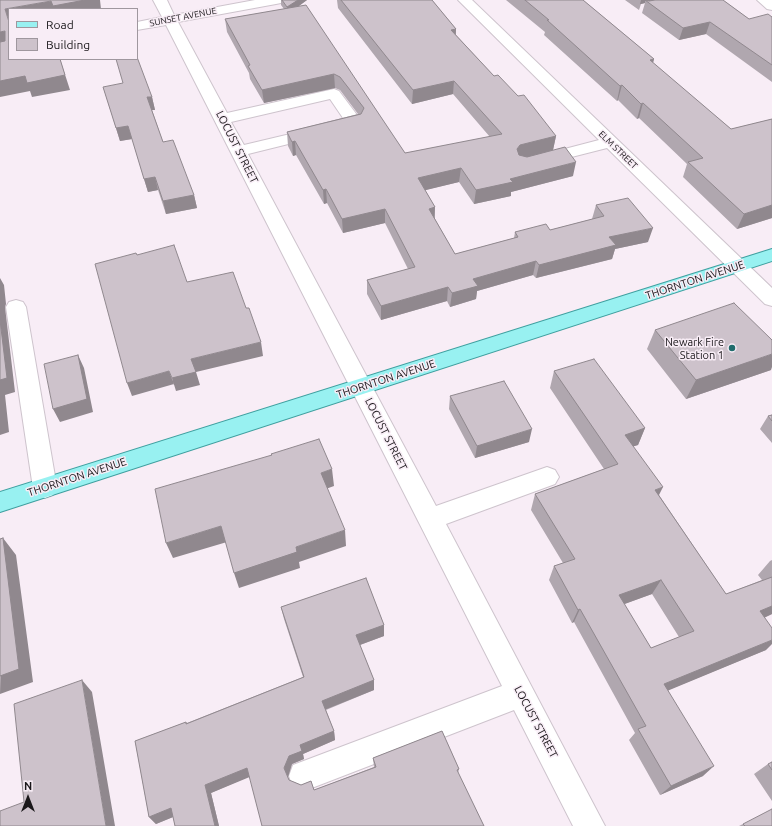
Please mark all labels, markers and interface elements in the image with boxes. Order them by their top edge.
street label: SUNSET AVENUE [149,5,217,29]
legend [8,8,138,60]
text: Road [46,18,74,31]
text: Building [46,38,90,51]
street label: LOCUST STREET [213,109,261,185]
street label: ELM STREET [596,129,640,171]
street label: THORNTON AVENUE [644,258,746,302]
place label: Newark Fire Station 1 [665,335,724,361]
marker: Newark Fire Station 1 [727,343,737,353]
street label: THORNTON AVENUE [335,357,437,401]
street label: LOCUST STREET [362,396,410,472]
street label: THORNTON AVENUE [26,455,128,499]
street label: LOCUST STREET [511,684,561,760]
north arrow [8,778,48,818]
text: N [24,780,32,792]

